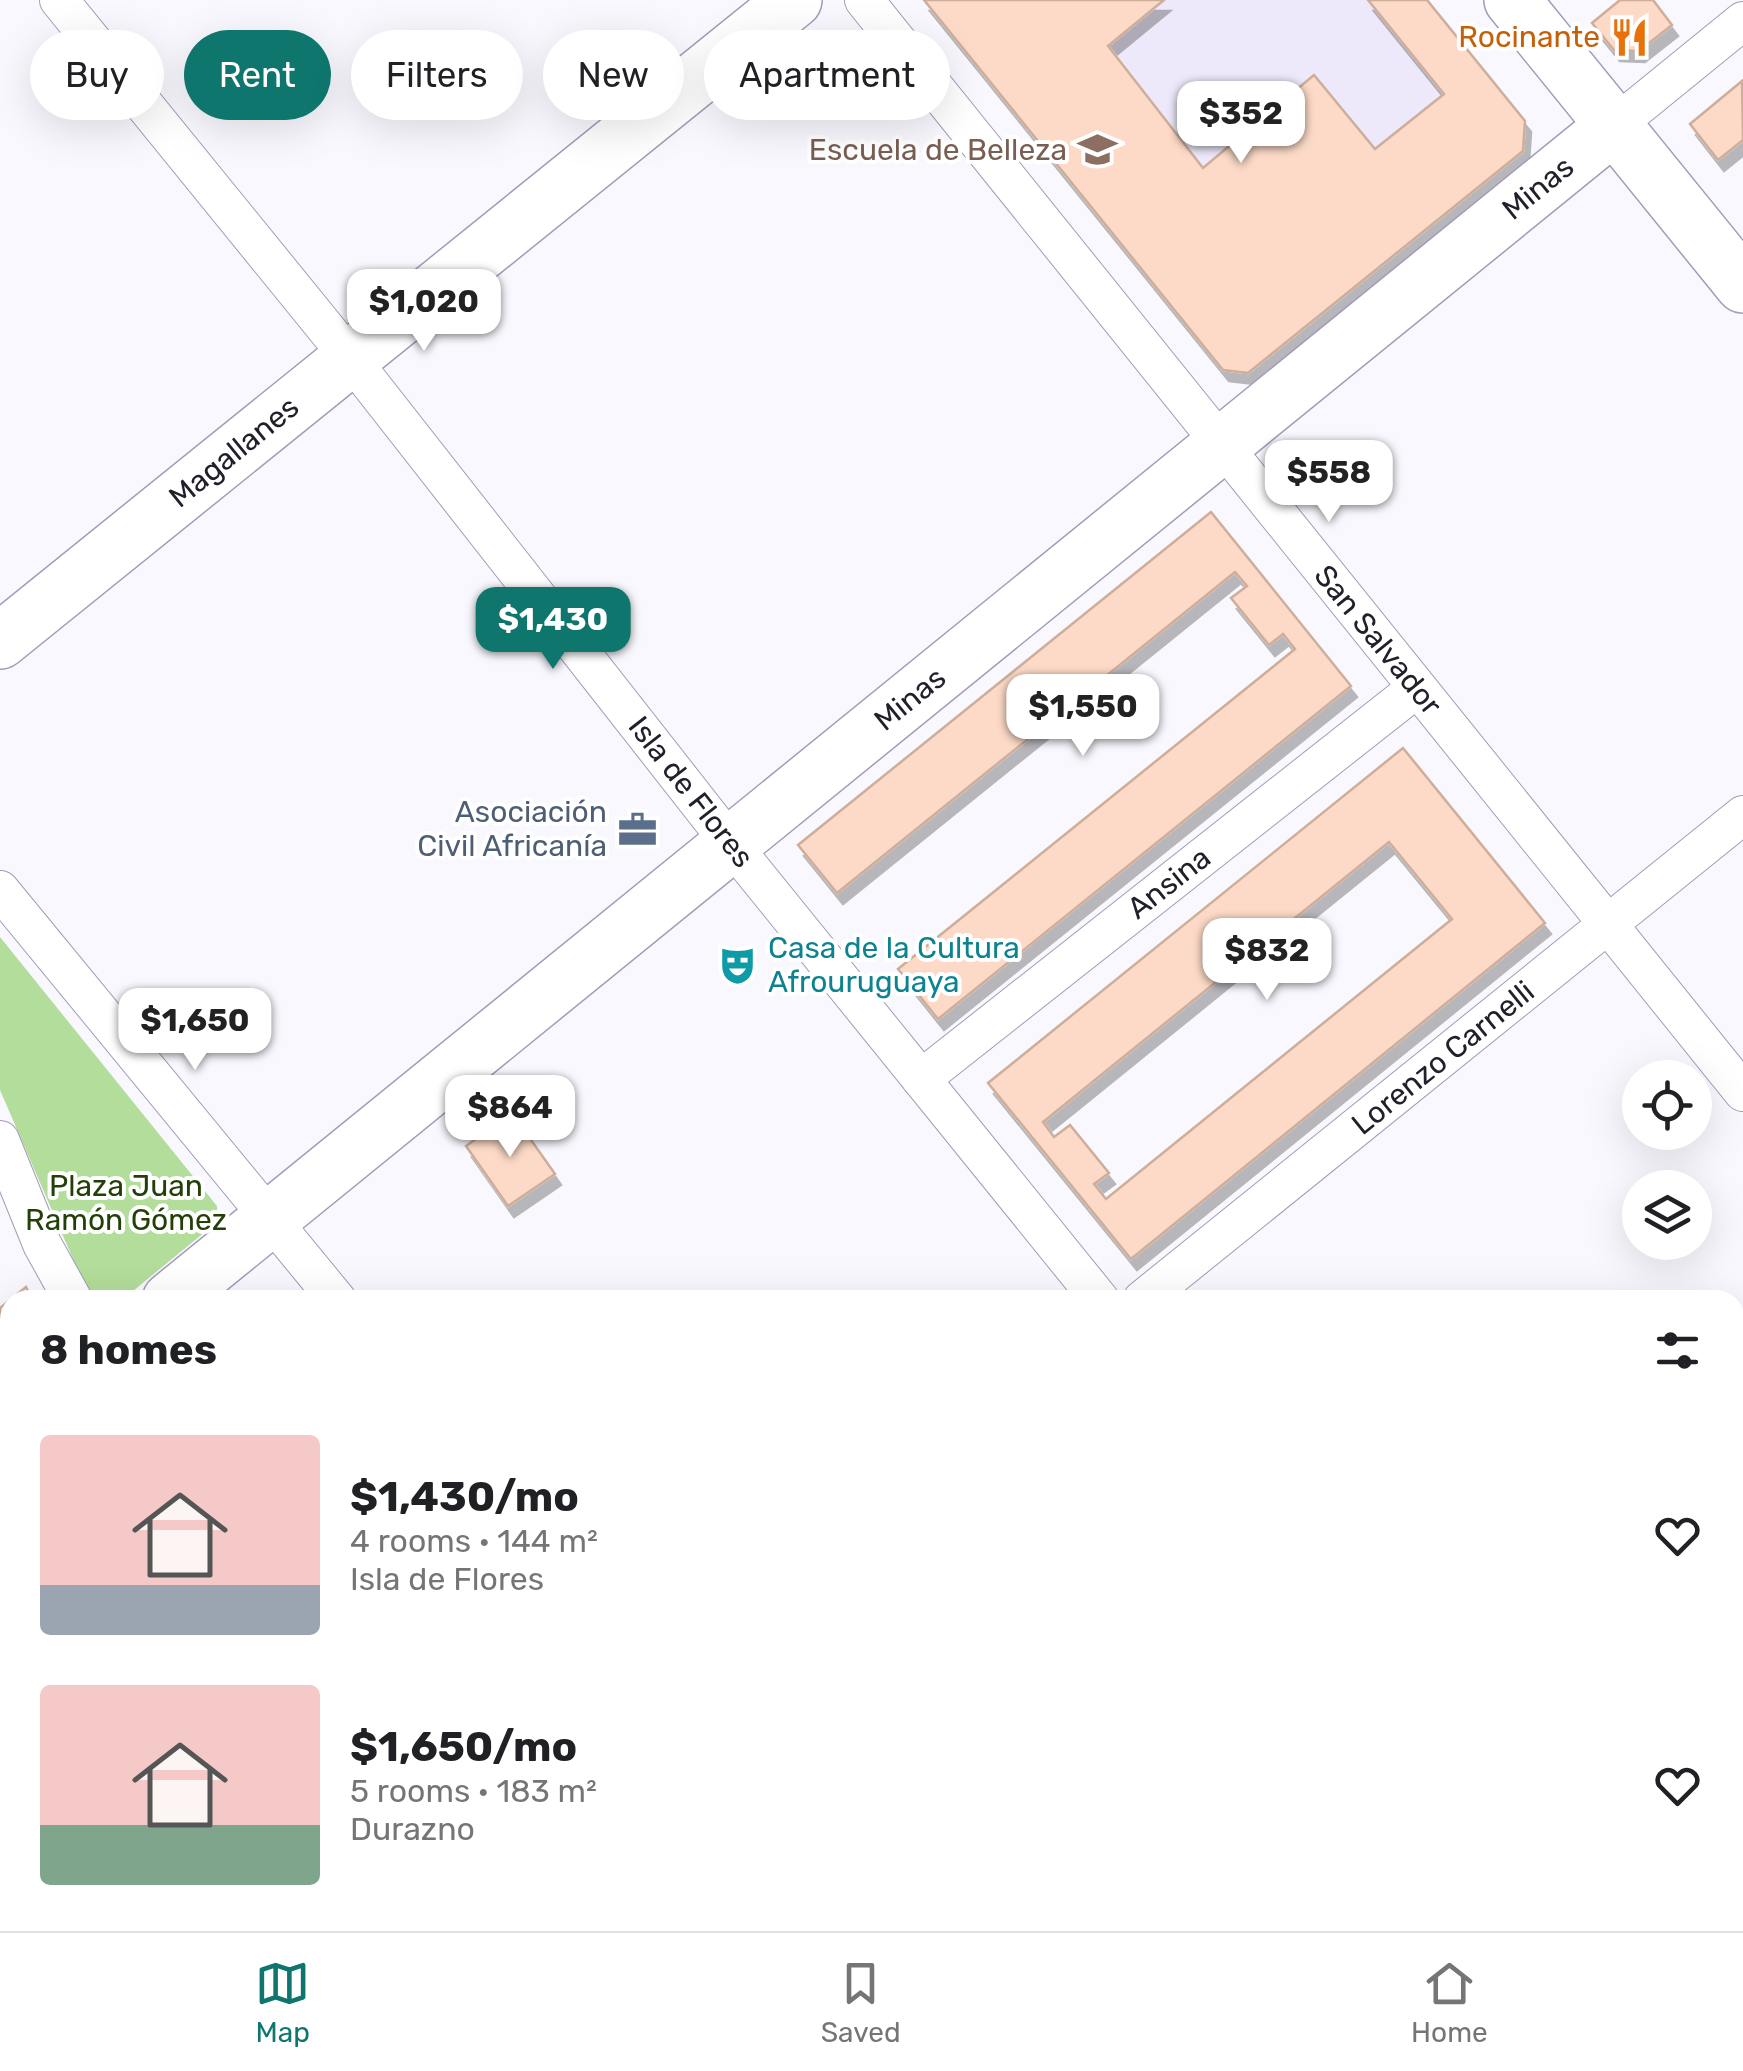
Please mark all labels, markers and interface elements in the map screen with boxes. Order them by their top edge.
restaurant icon: Rocinante [1609,16,1651,58]
place label: Rocinante [1458,19,1600,55]
chip: Buy [30,30,164,120]
chip: Rent [184,30,331,120]
chip: Filters [351,30,523,120]
chip: New [543,30,684,120]
chip: Apartment [704,30,950,120]
pin: $352 [1182,81,1300,166]
text: $352 [1199,94,1283,132]
school or university icon: Escuela de Belleza [1076,129,1118,171]
place label: Escuela de Belleza [809,132,1067,168]
street label: Minas [1495,148,1581,228]
pin: $1,020 [343,269,505,354]
text: $1,020 [369,282,479,320]
street label: Magallanes [162,389,306,515]
pin: $558 [1270,440,1388,525]
text: $558 [1287,453,1371,491]
street label: San Salvador [1307,558,1450,723]
pin: $1,430 [472,587,634,672]
text: $1,430 [498,600,608,638]
street label: Minas [867,659,953,739]
pin: $1,550 [1002,674,1164,759]
text: $1,550 [1028,687,1138,725]
street label: Isla de Flores [621,709,761,875]
place label: Asociación Civil Africanía [417,794,607,864]
office icon: Asociación Civil Africanía [616,808,658,850]
street label: Ansina [1120,839,1218,927]
pin: $832 [1208,918,1326,1003]
place label: Casa de la Cultura Afrouruguaya [768,930,1020,1000]
text: $832 [1225,931,1309,969]
theatre icon: Casa de la Cultura Afrouruguaya [717,944,759,986]
street label: Lorenzo Carnelli [1345,973,1541,1143]
pin: $1,650 [114,988,276,1073]
text: $1,650 [140,1001,250,1039]
map controls [1622,1060,1712,1260]
button: locate [1622,1060,1712,1150]
pin: $864 [451,1075,569,1160]
text: $864 [467,1088,553,1126]
park label: Plaza Juan Ramón Gómez [25,1168,227,1238]
button: layers [1622,1170,1712,1260]
icon: filters [1650,1323,1705,1378]
text: 8 homes [40,1325,217,1375]
text: $1,430/mo [350,1472,579,1522]
icon: home [120,1475,240,1595]
icon: heart [1650,1508,1705,1563]
text: 4 rooms · 144 m² [350,1522,598,1560]
text: Isla de Flores [350,1560,544,1598]
text: $1,650/mo [350,1722,577,1772]
icon: home [120,1725,240,1845]
icon: heart [1650,1758,1705,1813]
text: 5 rooms · 183 m² [350,1772,597,1810]
text: Durazno [350,1810,475,1848]
tab: Map [255,1956,310,2049]
tab: Saved [821,1956,901,2049]
tab: Home [1411,1956,1488,2049]

